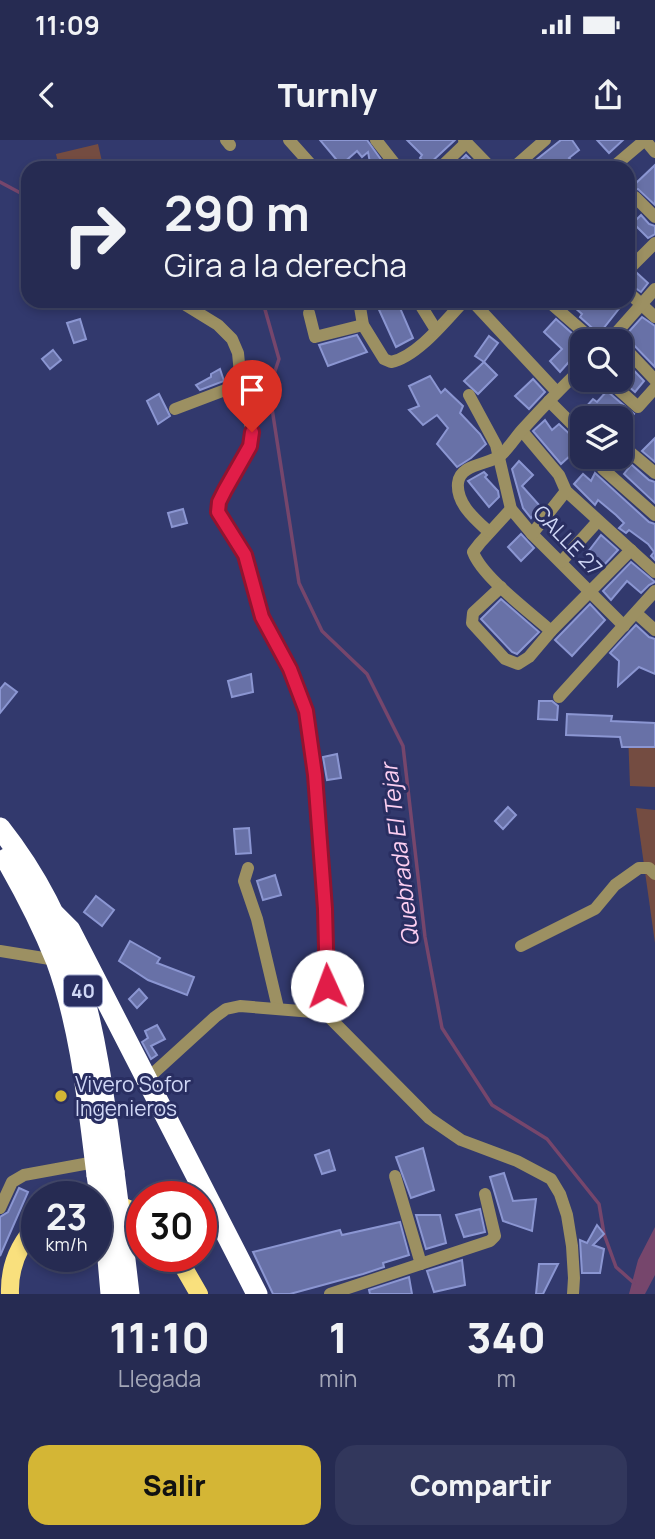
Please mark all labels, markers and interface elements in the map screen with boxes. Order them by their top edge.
text: 11:09 [35,7,100,43]
text: Turnly [278,73,377,117]
icon: back [28,76,66,114]
icon: share [589,76,627,114]
text: 290 m [164,179,310,246]
icon: right [49,189,140,280]
text: Gira a la derecha [164,243,407,287]
map controls [570,329,633,469]
button: search [570,329,633,392]
pin [222,360,282,432]
icon: arrive [233,371,271,409]
button: layers [570,406,633,469]
street label: CALLE 27 [527,499,609,581]
water label: Quebrada El Tejar [372,759,426,948]
position arrow [290,949,364,1023]
road number: 40 [64,976,102,1006]
place label: Vivero Sofor Ingenieros [75,1070,191,1122]
marker: Vivero Sofor Ingenieros [53,1088,69,1104]
speed limit sign: 30 [126,1181,217,1272]
text: 23 [46,1193,87,1241]
text: km/h [46,1232,87,1256]
text: 11:10 [109,1308,210,1366]
text: 1 [329,1308,348,1366]
text: 340 [467,1308,546,1366]
text: Llegada [118,1362,201,1394]
text: min [319,1362,358,1394]
text: m [496,1362,516,1394]
button: Salir [28,1445,321,1525]
button: Compartir [335,1445,627,1525]

